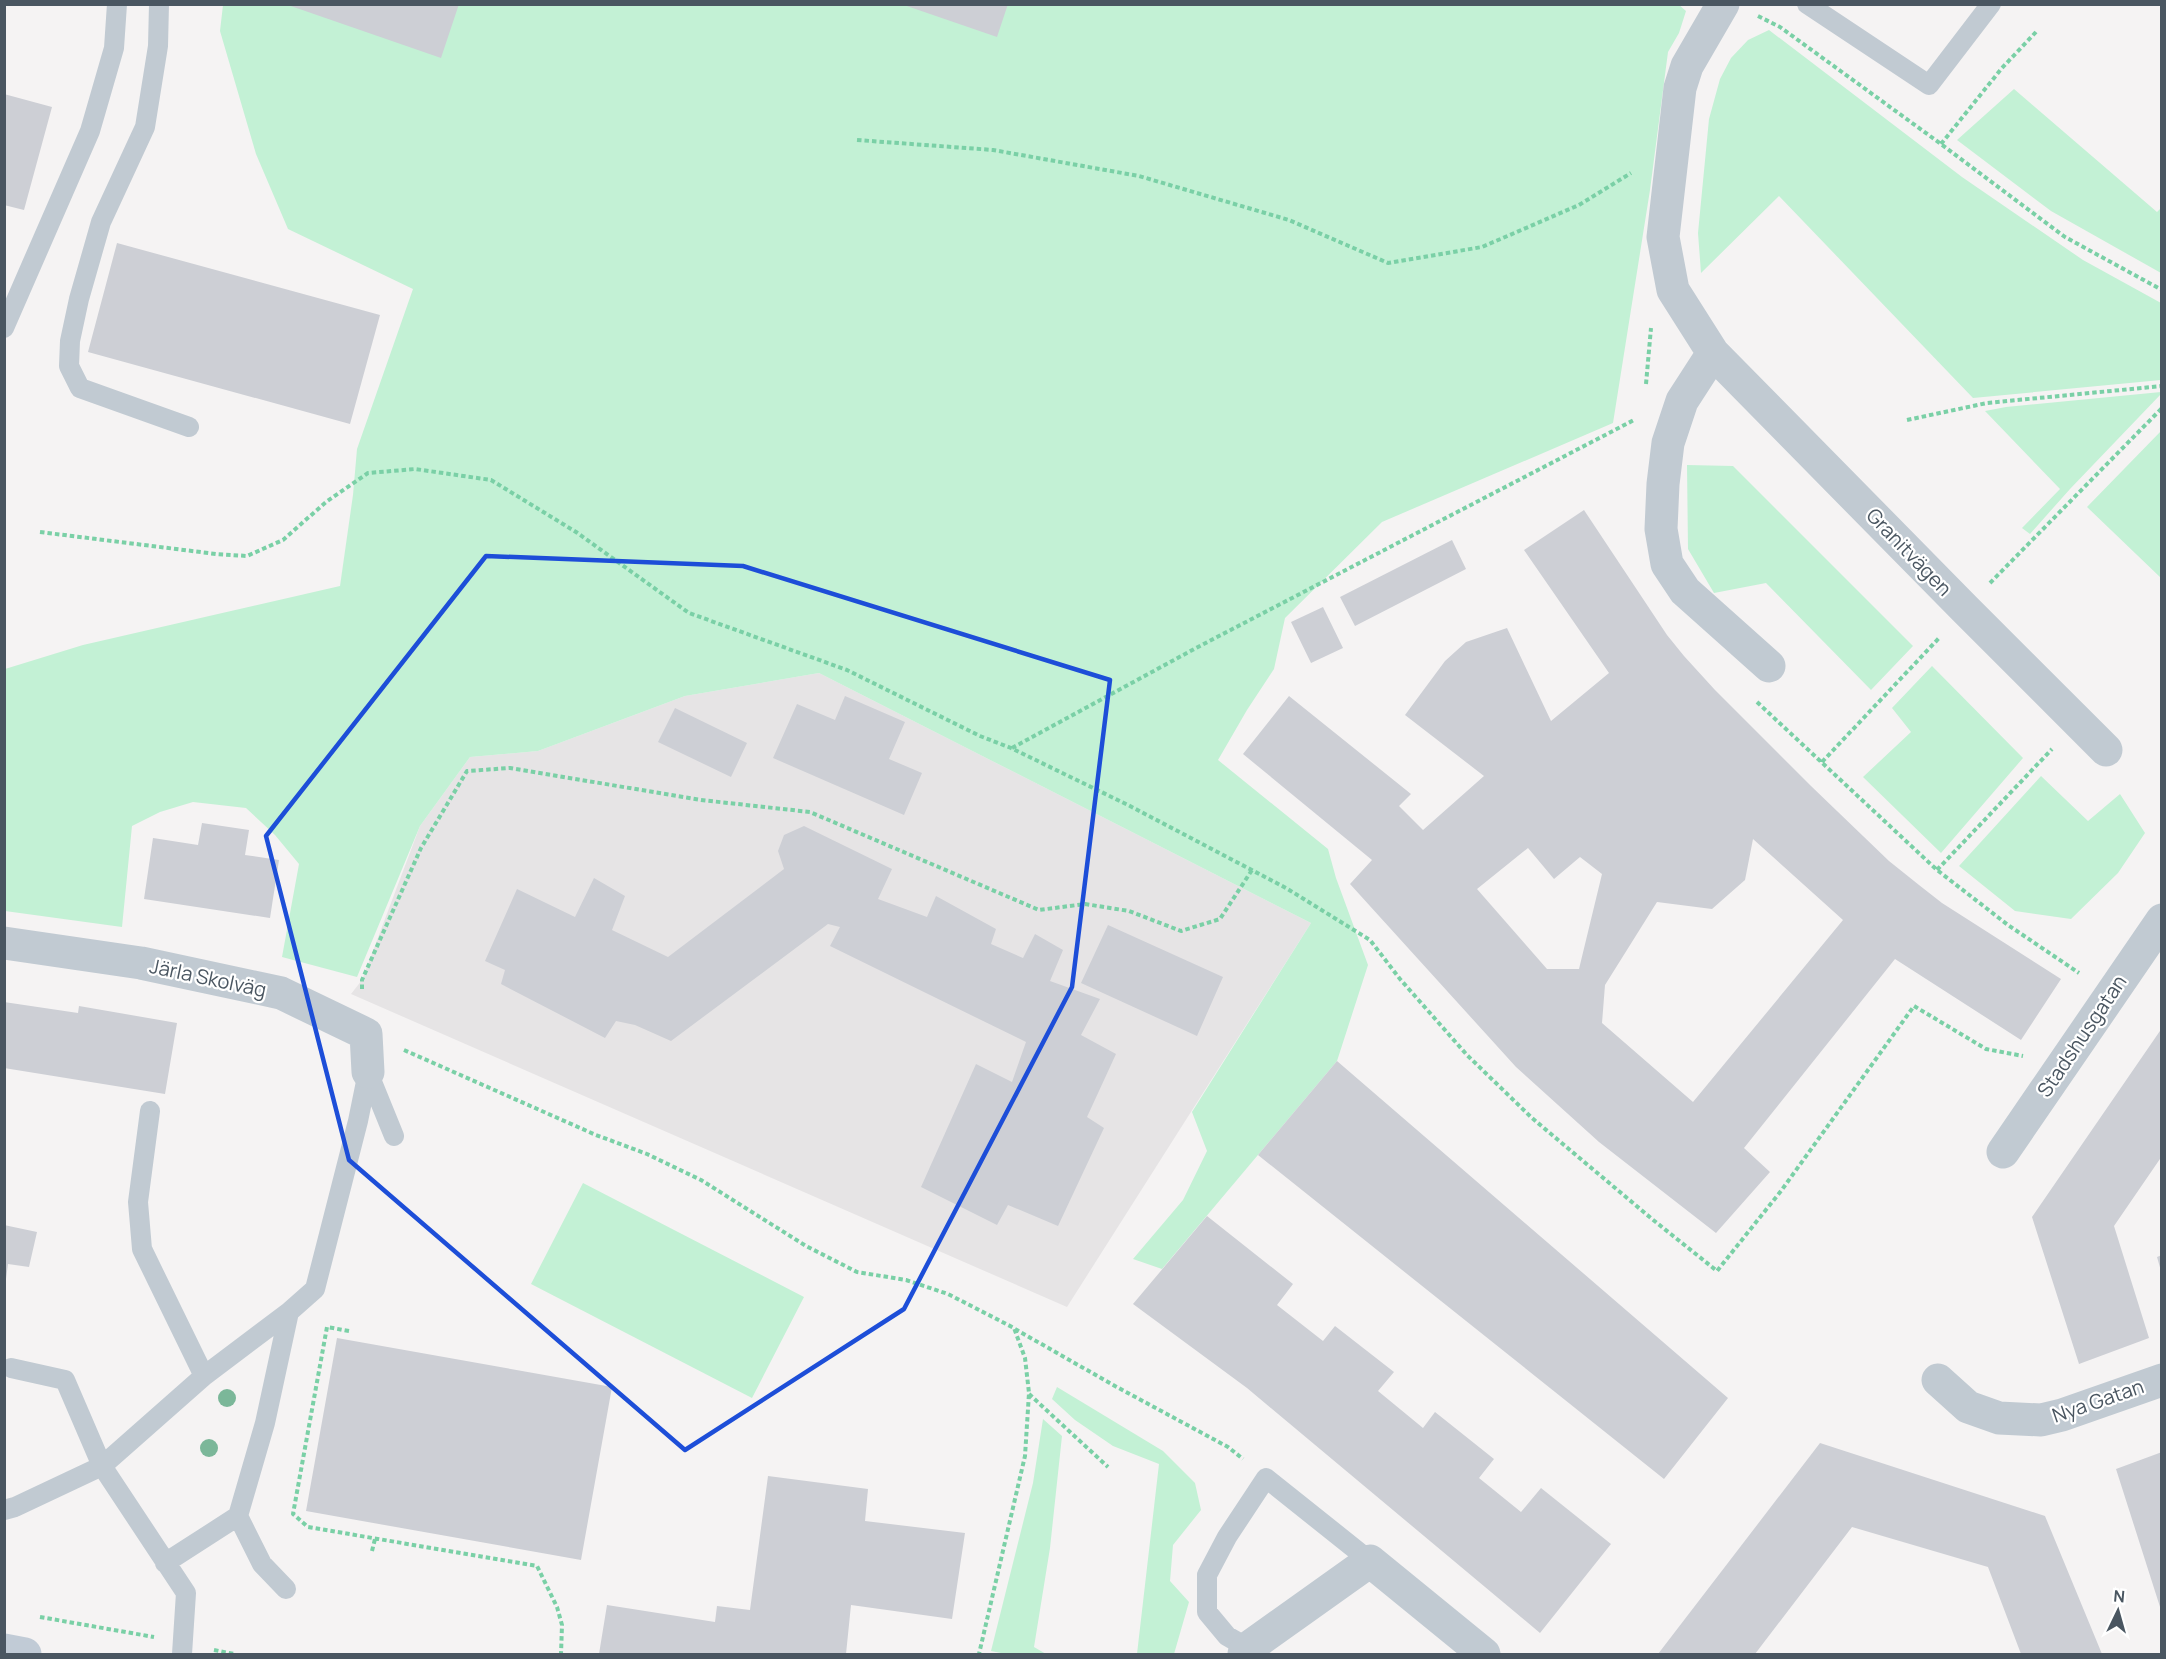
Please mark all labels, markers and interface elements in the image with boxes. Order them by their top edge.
street label: Granitvägen [1861,502,1958,601]
street label: Järla Skolväg [147,952,269,1003]
street label: Stadshusgatan [2031,969,2132,1102]
street label: Nya Gatan [2048,1372,2147,1429]
north arrow [2088,1581,2148,1641]
text: N [2113,1585,2126,1608]

